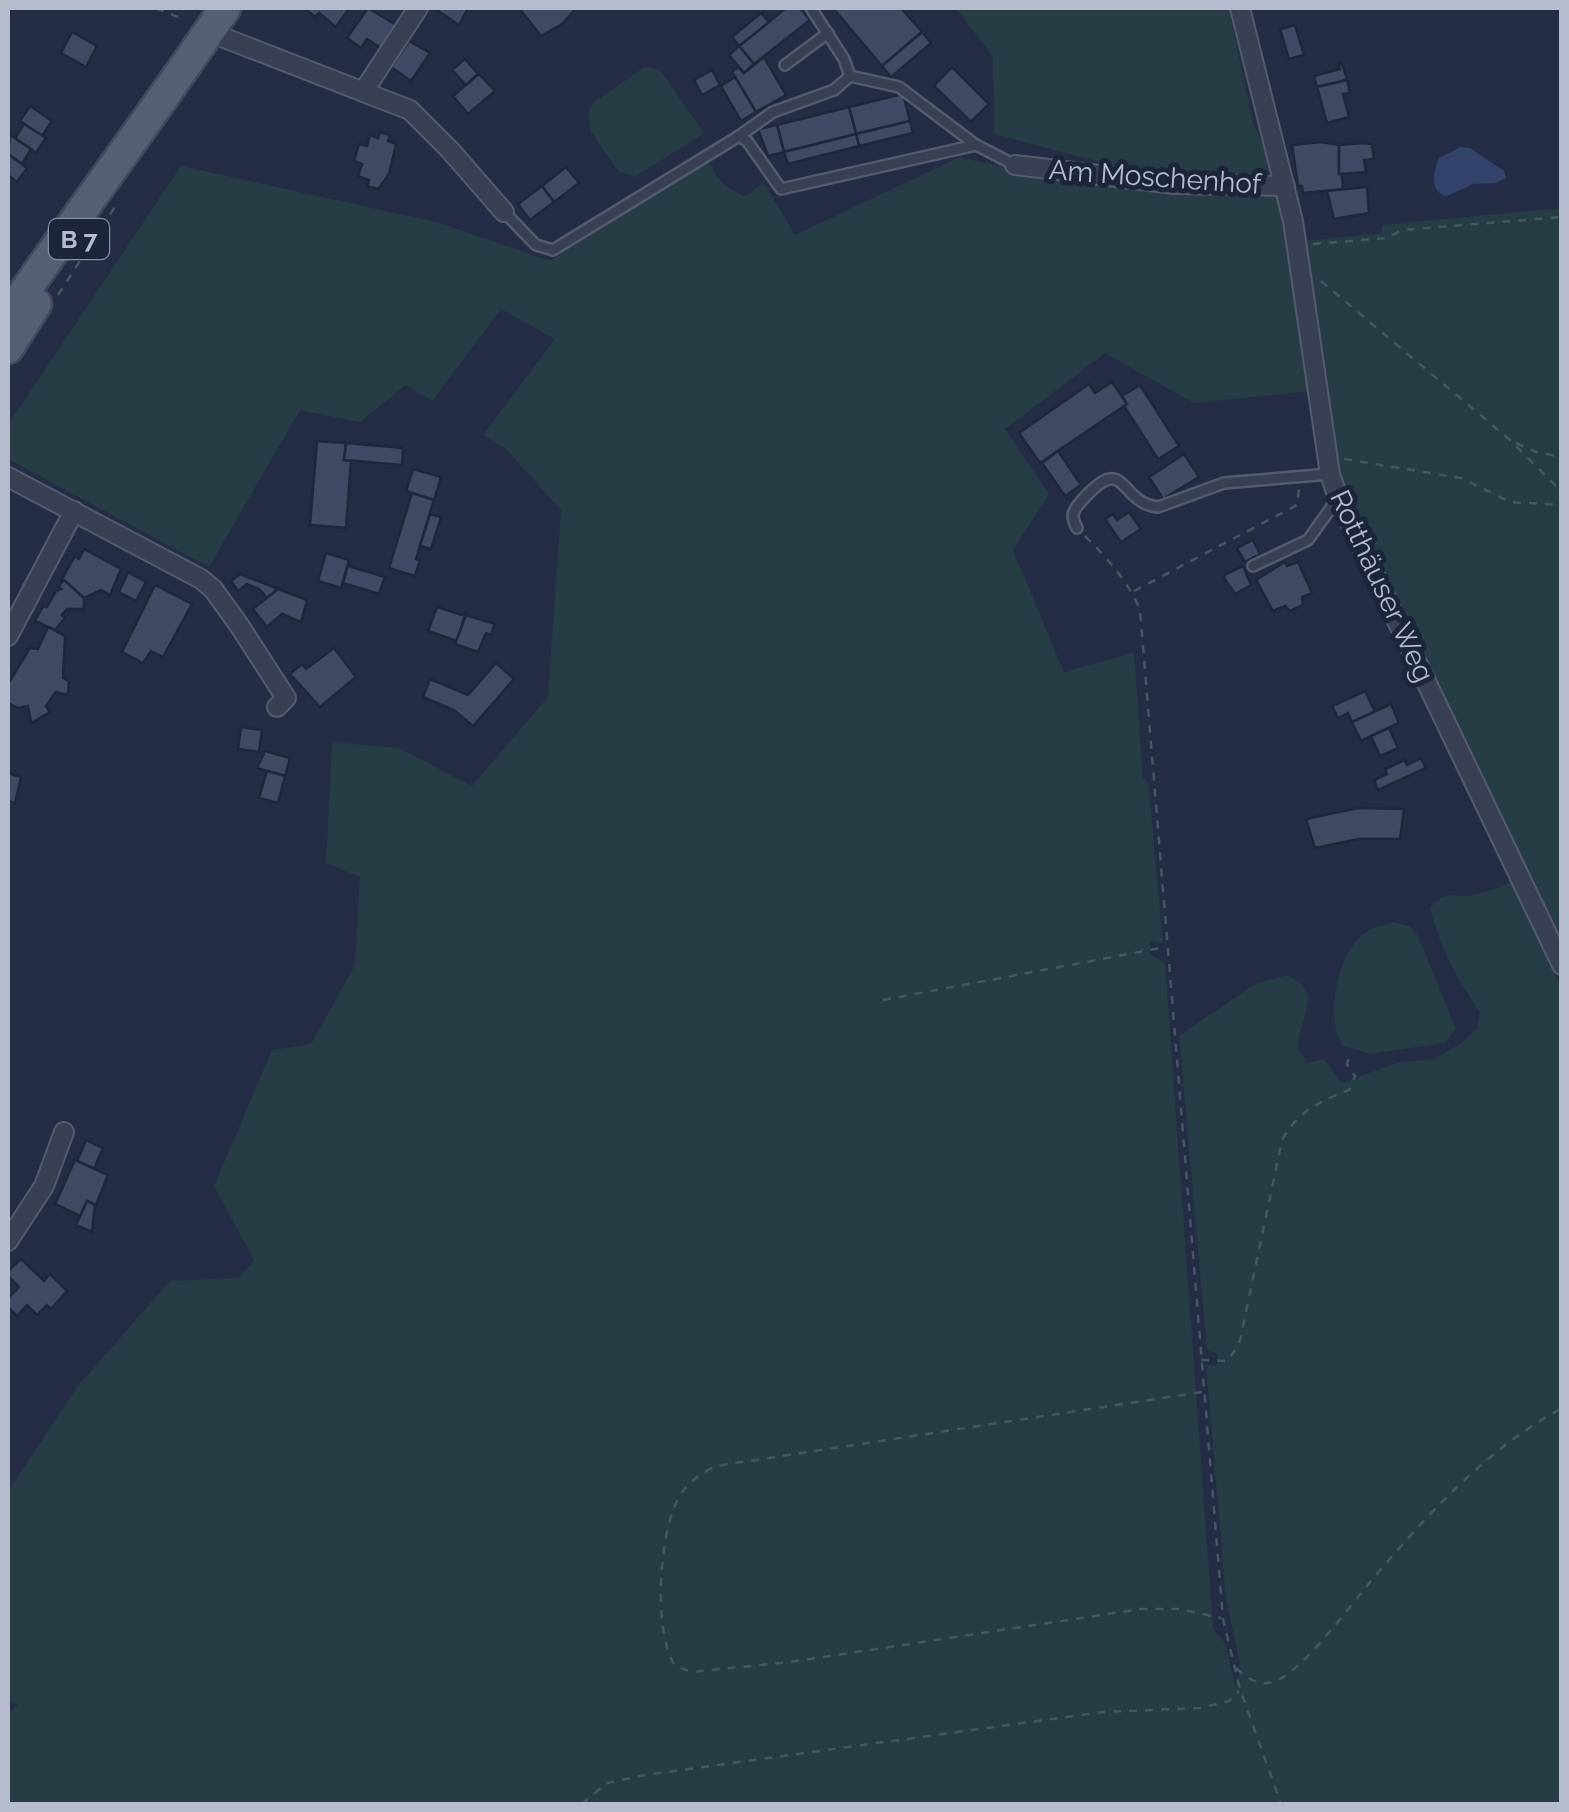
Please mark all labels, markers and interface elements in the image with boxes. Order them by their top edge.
street label: Am Moschenhof [1048,153,1264,201]
road number: B 7 [49,219,109,259]
street label: Rotthäuser Weg [1323,485,1441,687]

